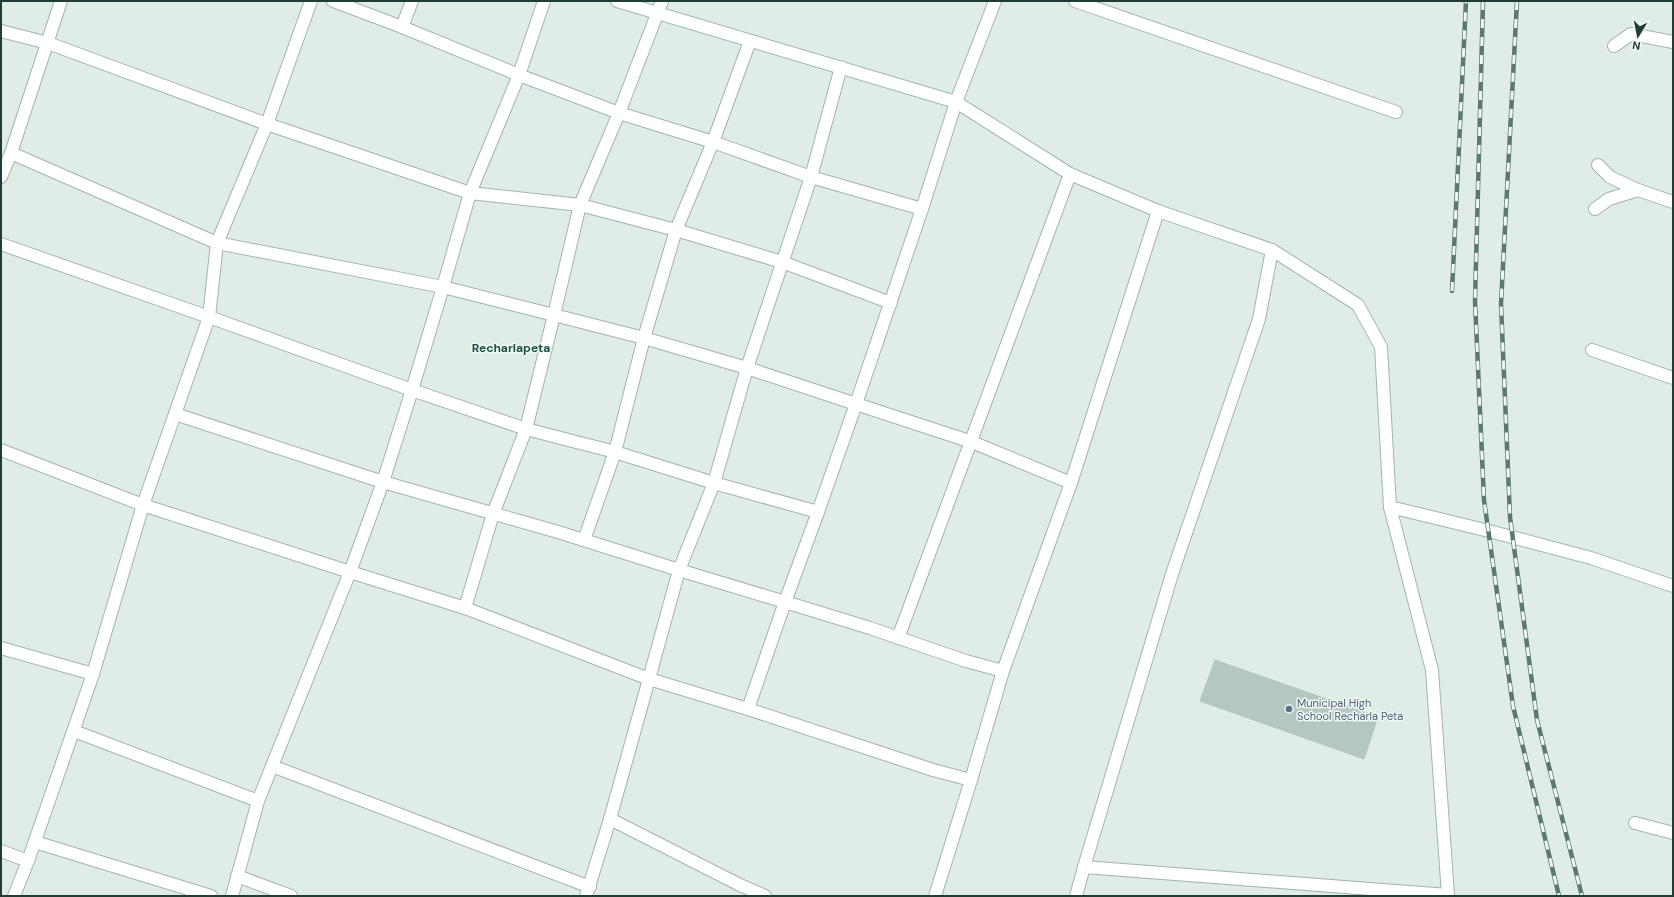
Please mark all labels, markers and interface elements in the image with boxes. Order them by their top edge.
north arrow [1618,16,1658,56]
text: N [1631,38,1641,53]
district label: Recharlapeta [472,340,550,356]
place label: Municipal High School Recharla Peta [1297,696,1403,723]
marker: Municipal High School Recharla Peta [1284,704,1294,714]

